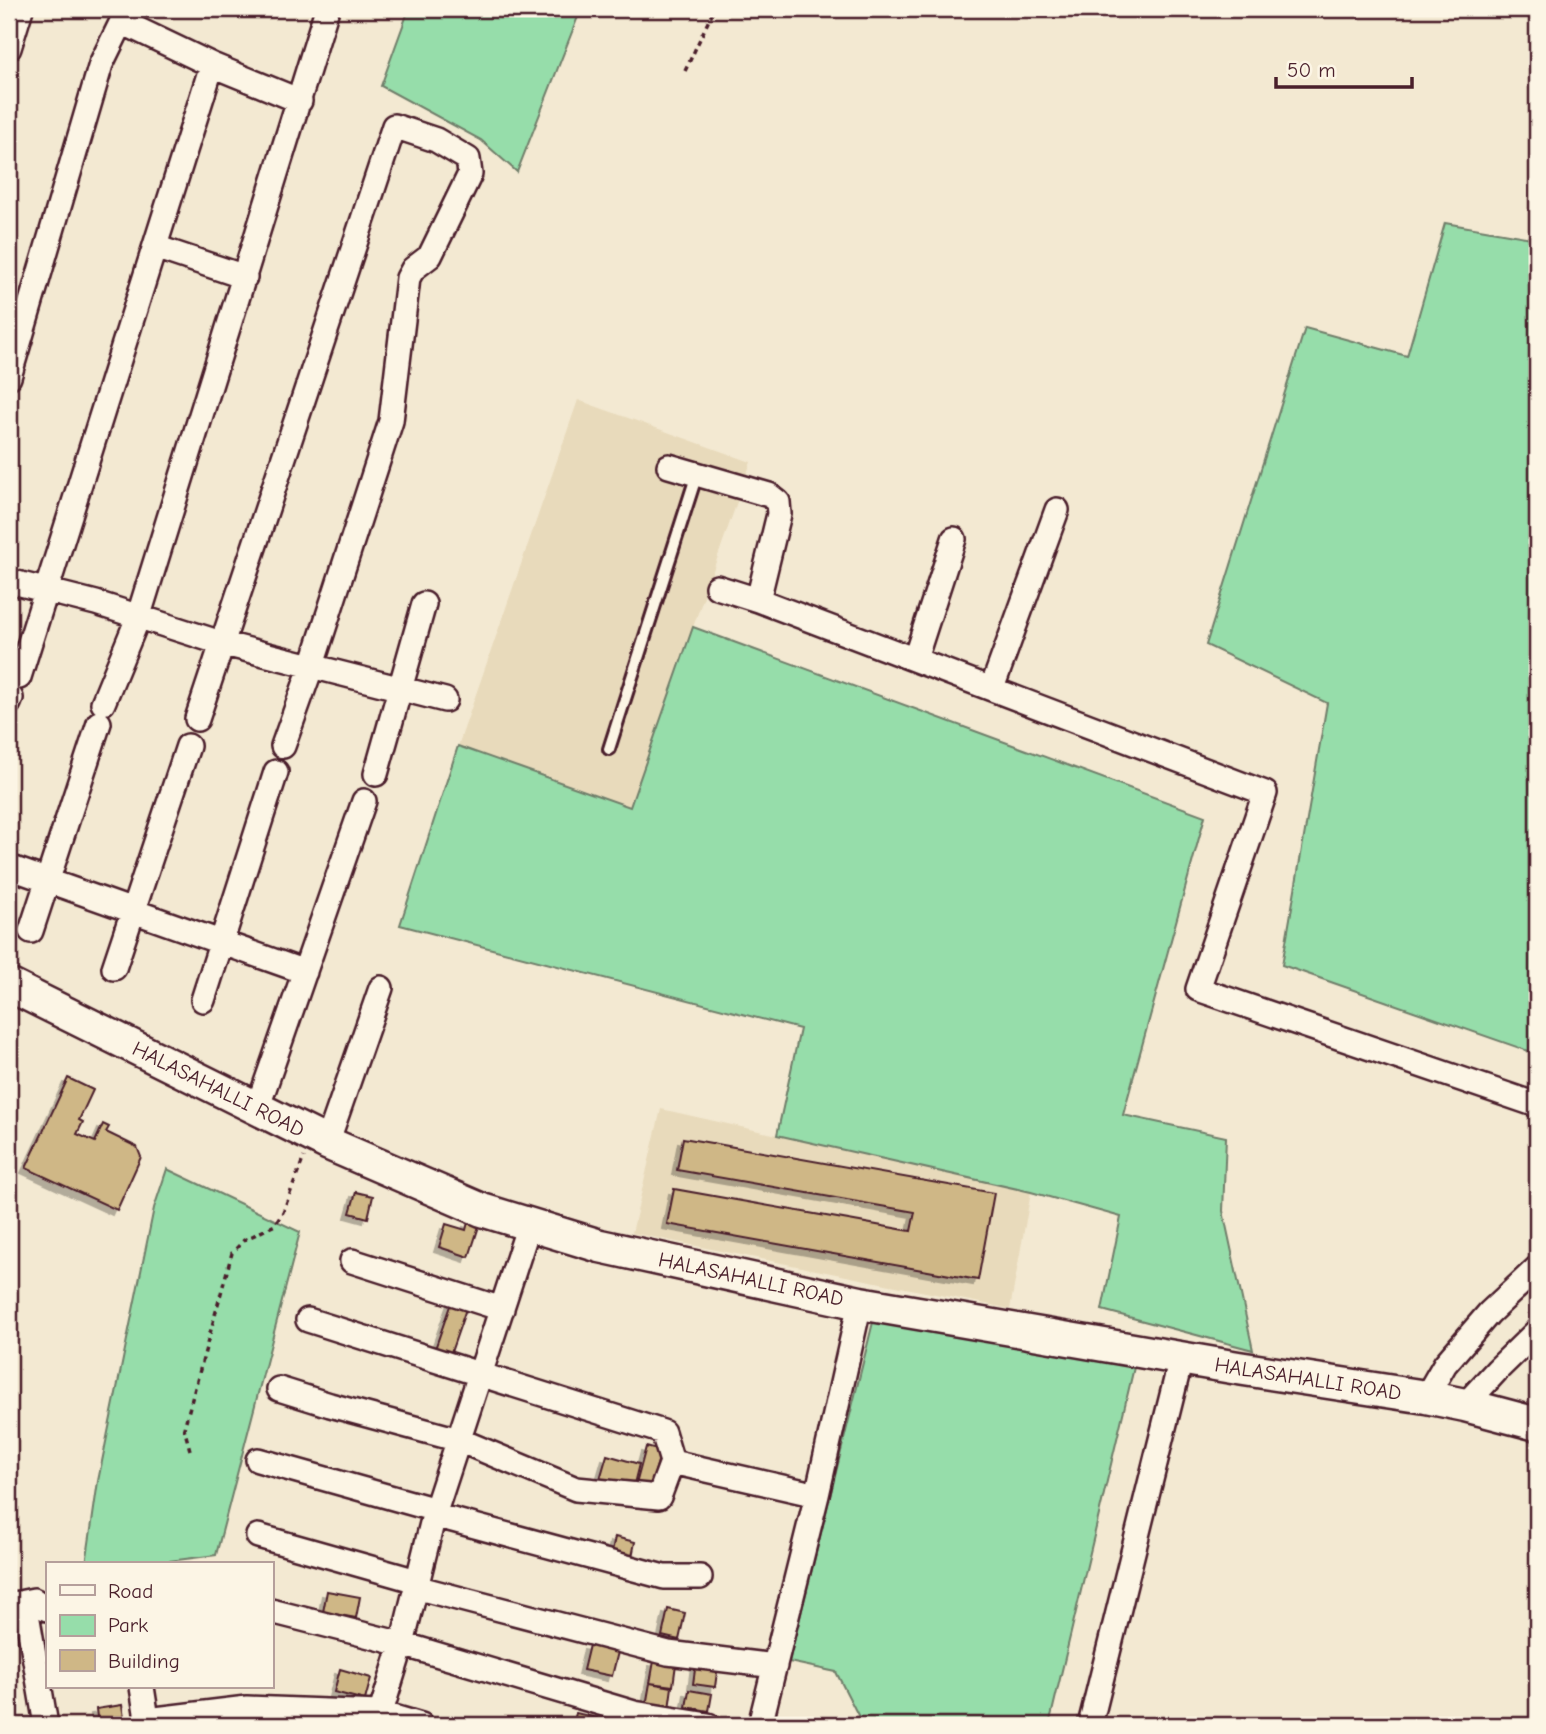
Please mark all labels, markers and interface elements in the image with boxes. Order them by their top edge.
scale bar [1276,46,1413,90]
text: 50 m [1287,58,1336,82]
street label: HALASAHALLI ROAD [129,1036,309,1142]
street label: HALASAHALLI ROAD [656,1247,846,1311]
street label: HALASAHALLI ROAD [1213,1352,1403,1405]
legend [46,1562,273,1688]
text: Road [108,1579,153,1603]
text: Park [108,1613,148,1637]
text: Building [108,1649,180,1673]

